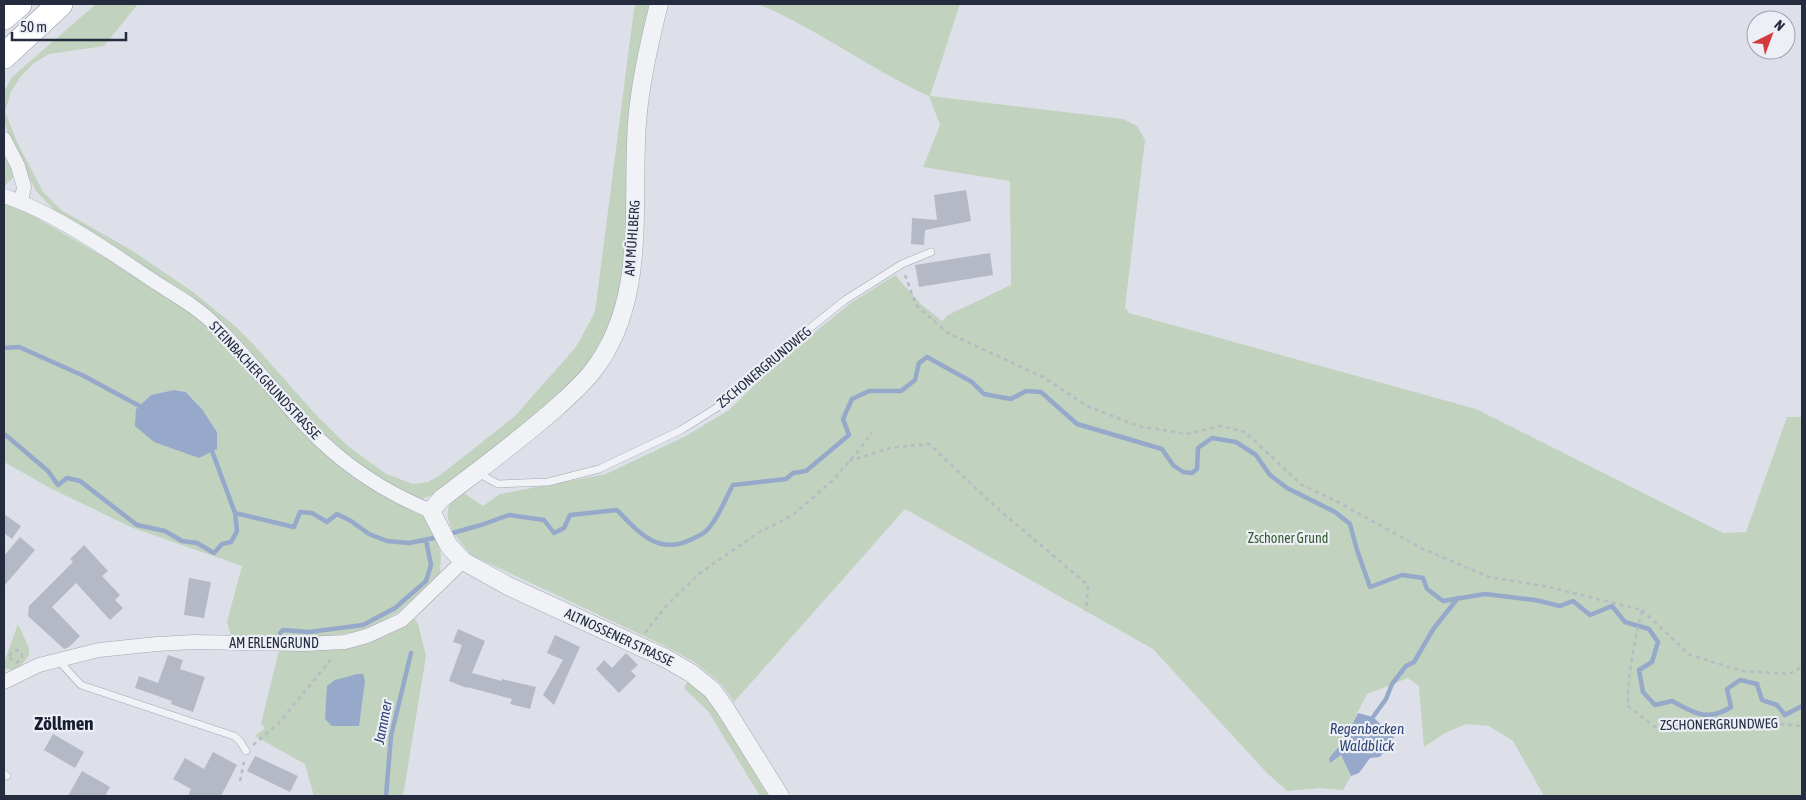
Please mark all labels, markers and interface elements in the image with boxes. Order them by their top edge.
scale bar [12,10,126,42]
north arrow [1746,10,1796,60]
text: N [1771,17,1788,34]
text: 50 m [20,18,47,35]
street label: AM MÜHLBERG [621,199,643,277]
street label: STEINBACHER GRUNDSTRASSE [206,318,324,442]
street label: ZSCHONERGRUNDWEG [714,323,814,411]
park label: Zschoner Grund [1248,530,1328,546]
street label: ALTNOSSENER STRASSE [562,605,676,669]
street label: AM ERLENGRUND [229,635,319,651]
water label: Jammer [370,698,395,746]
district label: Zöllmen [34,712,94,734]
street label: ZSCHONERGRUNDWEG [1660,715,1778,733]
water label: Regenbecken Waldblick [1330,720,1404,754]

